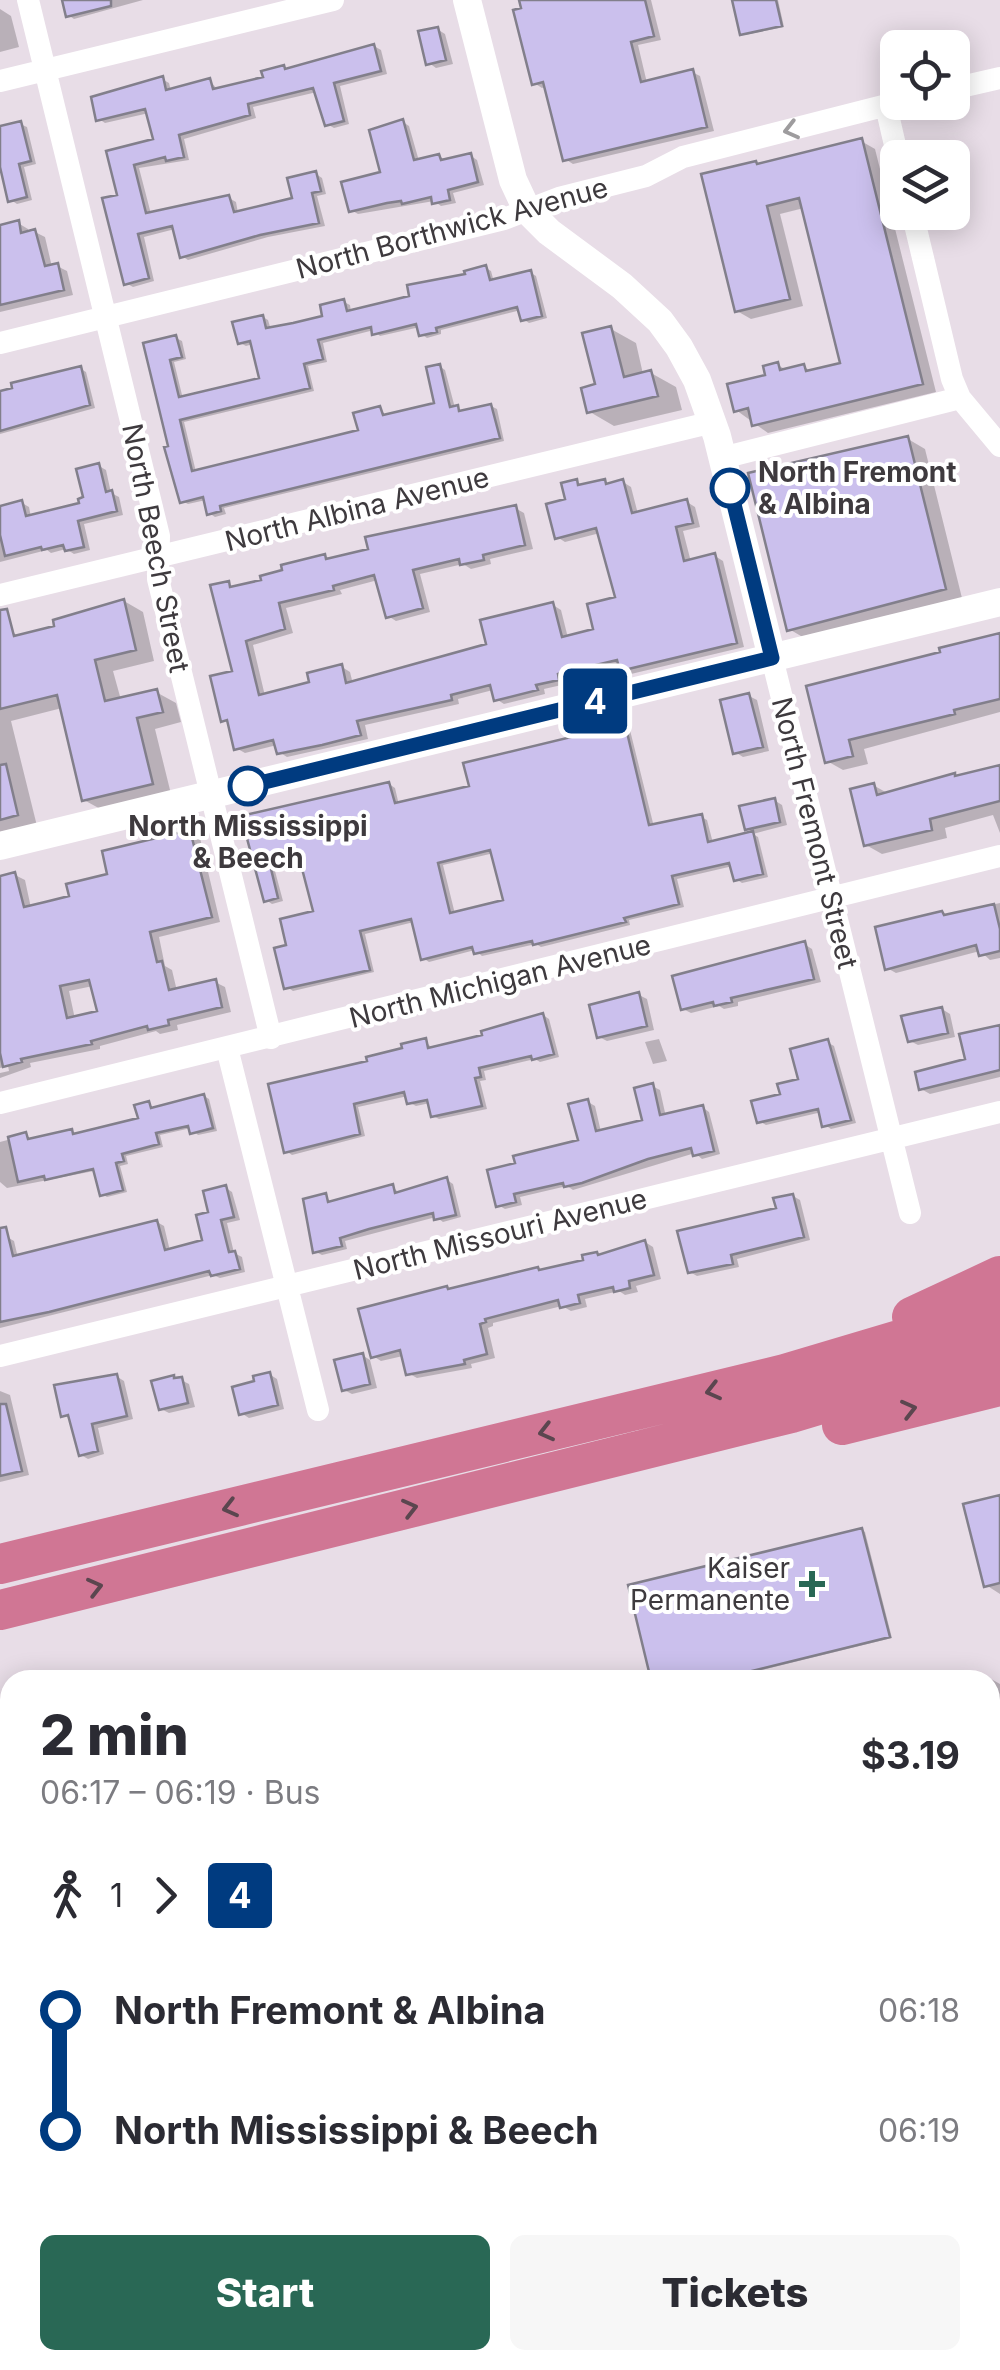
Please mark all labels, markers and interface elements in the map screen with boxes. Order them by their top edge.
map controls [880,30,970,230]
button: locate [880,30,970,120]
one-way arrow [783,118,800,139]
button: layers [880,140,970,230]
street label: North Borthwick Avenue [292,170,612,286]
street label: North Beech Street [115,421,197,675]
place label: North Fremont & Albina [758,455,957,521]
street label: North Albina Avenue [221,460,493,558]
marker: North Fremont & Albina [711,469,749,507]
line badge: 4 [562,668,628,734]
text: 4 [583,680,607,722]
street label: North Fremont Street [765,694,865,972]
marker: North Mississippi & Beech [229,767,267,805]
place label: North Mississippi & Beech [128,809,368,875]
street label: North Michigan Avenue [346,927,654,1035]
street label: North Missouri Avenue [350,1181,650,1287]
one-way arrow [705,1379,722,1400]
one-way arrow [900,1400,917,1421]
one-way arrow [538,1420,555,1441]
one-way arrow [222,1496,239,1517]
one-way arrow [401,1499,418,1520]
place label: Kaiser Permanente [630,1551,790,1617]
marker: Kaiser Permanente [799,1571,825,1597]
one-way arrow [86,1577,103,1598]
text: 2 min [40,1702,189,1768]
text: $3.19 [861,1732,960,1778]
text: 06:17 – 06:19 · Bus [40,1773,320,1812]
icon: walk [40,1868,95,1923]
icon: forward [138,1868,193,1923]
text: 4 [228,1874,252,1916]
text: 1 [110,1876,123,1915]
text: North Fremont & Albina [114,1987,546,2033]
text: 06:18 [878,1991,960,2030]
text: North Mississippi & Beech [114,2107,599,2153]
text: 06:19 [878,2111,960,2150]
button: Start [40,2235,490,2350]
button: Tickets [510,2235,960,2350]

